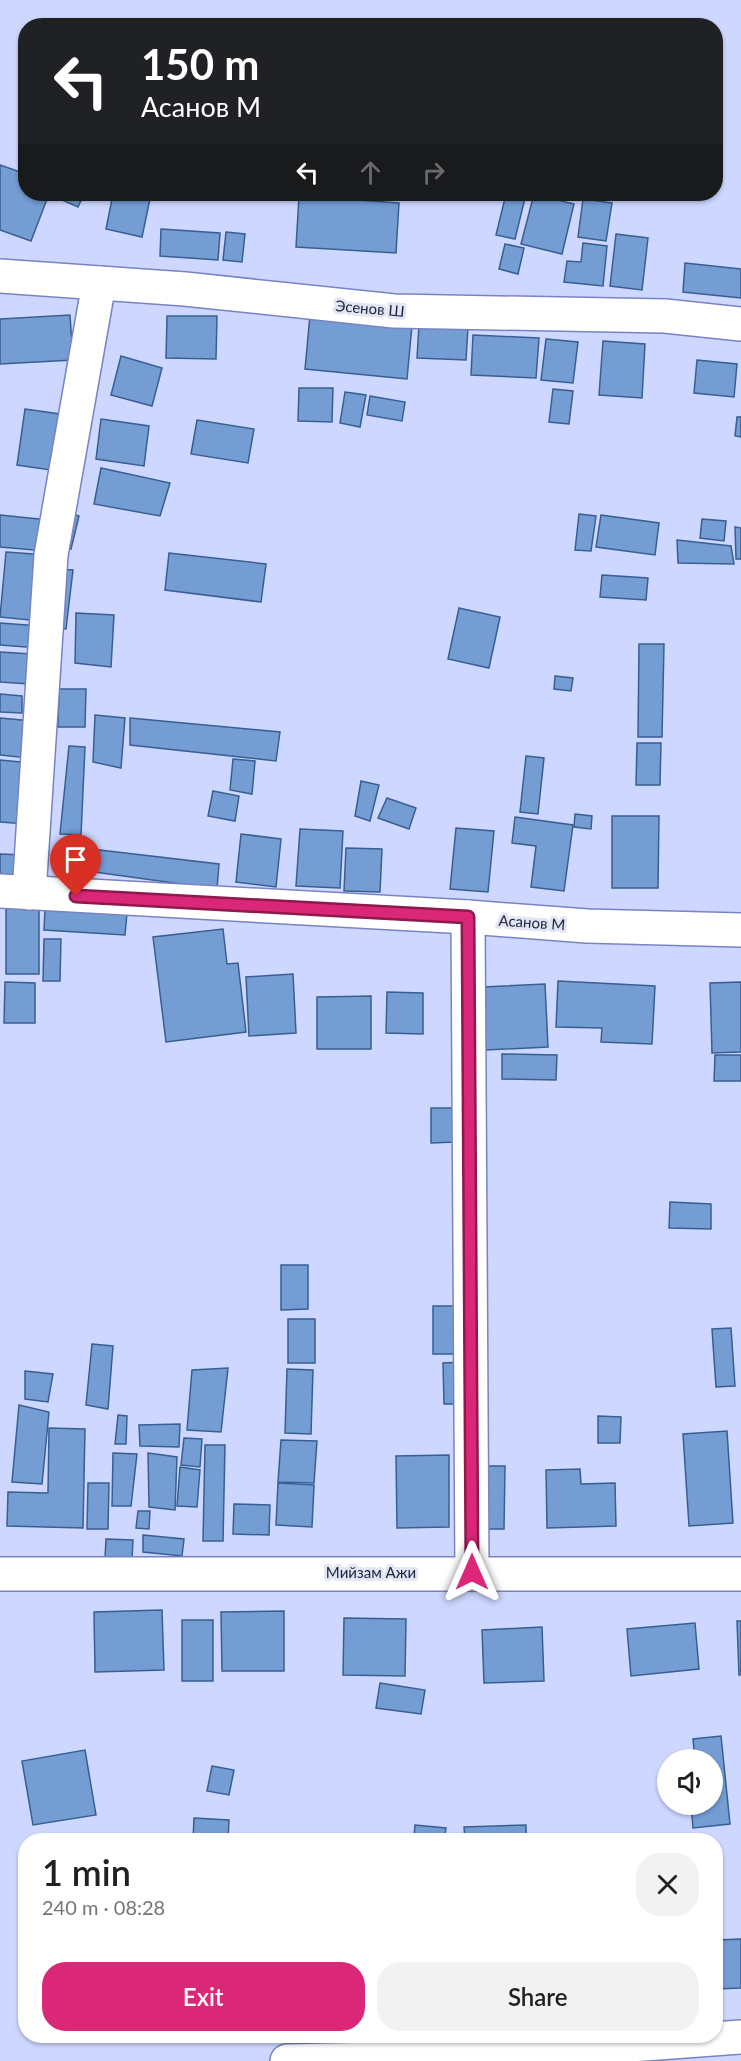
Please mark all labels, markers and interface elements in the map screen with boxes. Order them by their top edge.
text: 150 m [141,39,259,89]
icon: left [42,42,120,120]
text: Асанов М [141,90,261,123]
icon: left [291,156,324,189]
icon: ahead [354,156,387,189]
icon: right [417,156,450,189]
street label: Эсенов Ш [335,296,405,320]
pin [50,834,101,896]
icon: arrive [59,843,92,876]
street label: Асанов М [498,911,566,933]
position arrow [440,1540,504,1604]
street label: Мийзам Ажи [326,1563,416,1581]
map controls [657,1749,723,1815]
button: sound [657,1749,723,1815]
text: 1 min [42,1850,131,1894]
button: close [636,1853,699,1916]
text: 240 m · 08:28 [42,1895,165,1919]
button: Exit [42,1962,365,2031]
button: Share [377,1962,699,2031]

